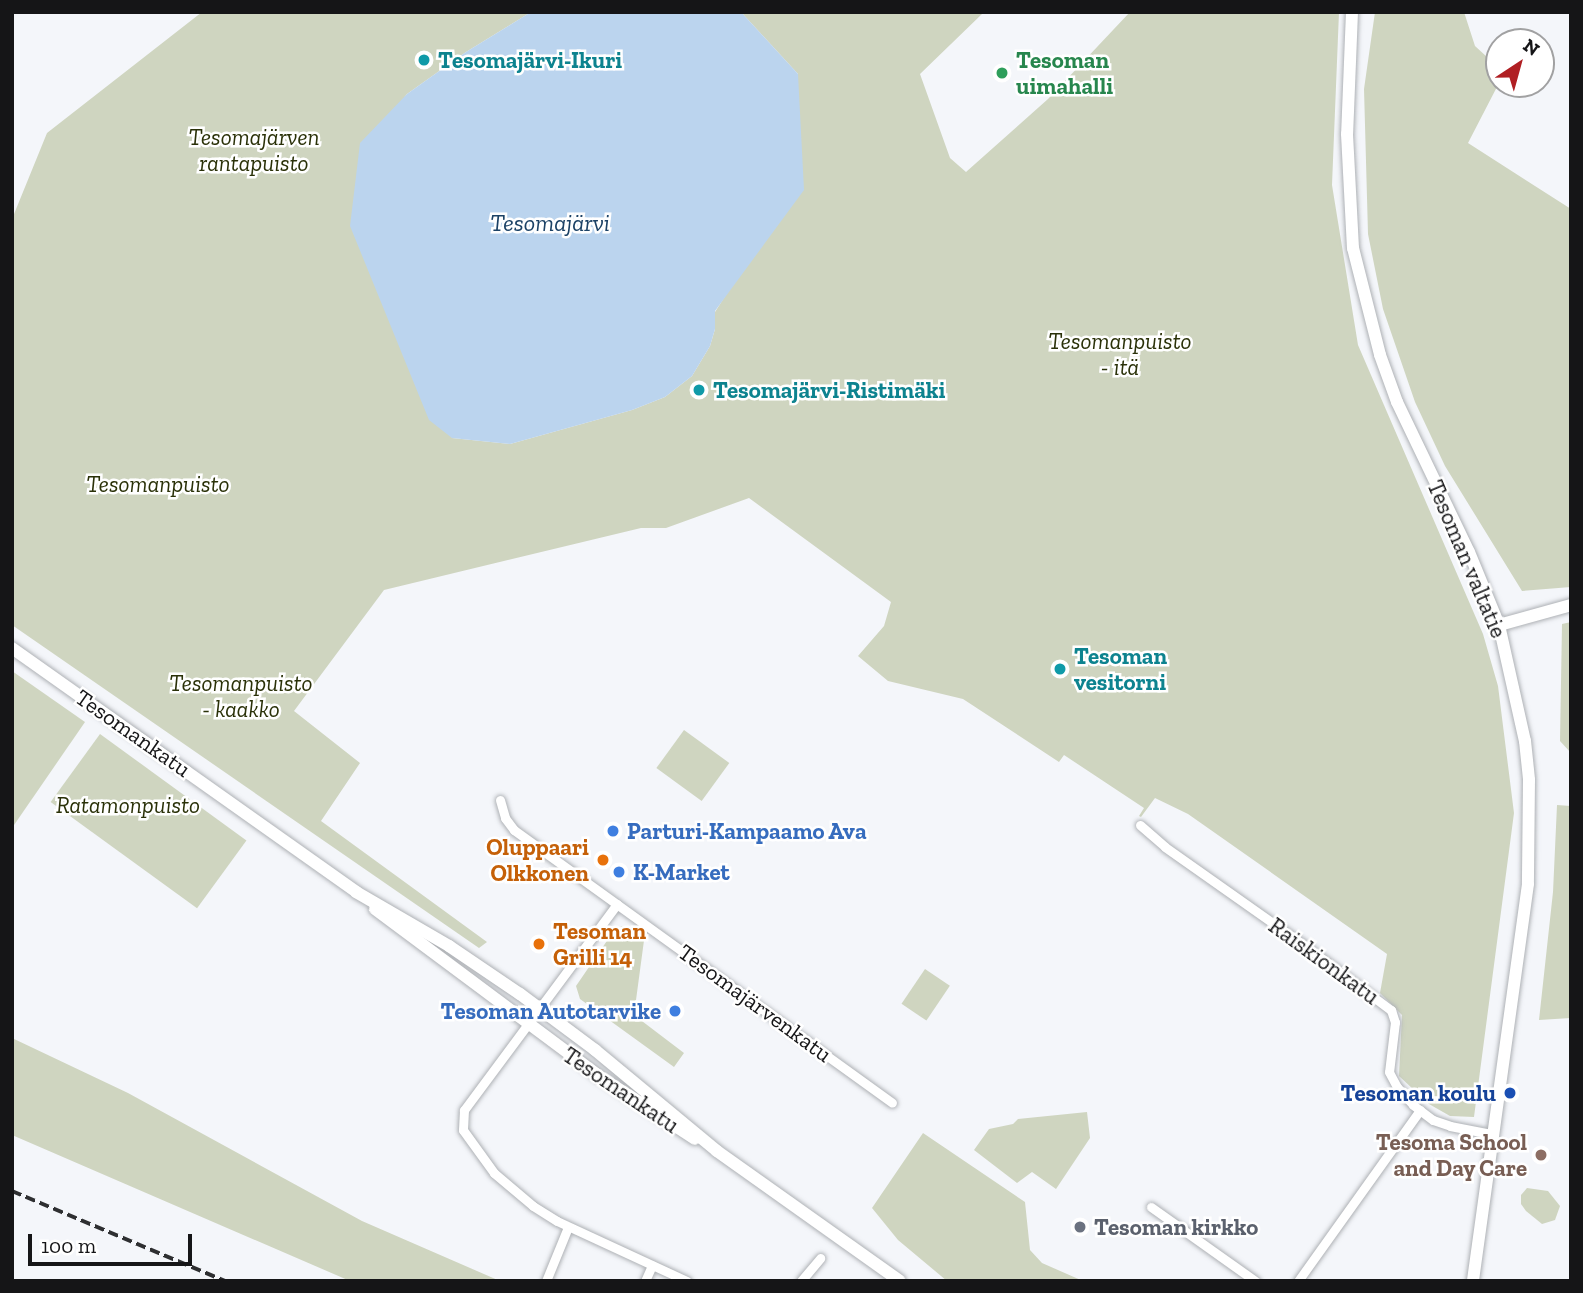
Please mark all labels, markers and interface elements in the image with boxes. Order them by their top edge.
north arrow [1485,28,1555,98]
text: N [1519,34,1544,61]
place label: Tesomajärvi-Ikuri [438,46,622,74]
place label: Tesoman uimahalli [1016,46,1113,100]
marker: Tesomajärvi-Ikuri [416,52,432,68]
marker: Tesoman uimahalli [994,65,1010,81]
park label: Tesomajärven rantapuisto [189,123,319,177]
water label: Tesomajärvi [490,209,610,237]
park label: Tesomanpuisto - itä [1048,327,1192,381]
place label: Tesomajärvi-Ristimäki [713,376,945,404]
marker: Tesomajärvi-Ristimäki [691,382,707,398]
park label: Tesomanpuisto [86,470,230,498]
street label: Tesoman valtatie [1421,476,1513,642]
place label: Tesoman vesitorni [1074,642,1167,696]
marker: Tesoman vesitorni [1052,661,1068,677]
park label: Tesomanpuisto - kaakko [169,669,313,723]
street label: Tesomankatu [70,683,196,783]
park label: Ratamonpuisto [56,791,200,819]
place label: Parturi-Kampaamo Ava [627,817,867,845]
marker: Parturi-Kampaamo Ava [605,823,621,839]
place label: Oluppaari Olkkonen [486,833,589,887]
marker: Oluppaari Olkkonen [595,852,611,868]
place label: K-Market [633,858,730,886]
marker: K-Market [611,864,627,880]
street label: Raiskionkatu [1263,912,1385,1010]
place label: Tesoman Grilli 14 [553,917,646,971]
marker: Tesoman Grilli 14 [531,936,547,952]
street label: Tesomajärvenkatu [673,938,837,1068]
place label: Tesoman Autotarvike [440,997,661,1025]
marker: Tesoman Autotarvike [667,1003,683,1019]
street label: Tesomankatu [558,1041,684,1139]
place label: Tesoman koulu [1341,1079,1496,1107]
marker: Tesoman koulu [1502,1085,1518,1101]
place label: Tesoma School and Day Care [1376,1128,1527,1182]
marker: Tesoma School and Day Care [1533,1147,1549,1163]
place label: Tesoman kirkko [1094,1213,1258,1241]
marker: Tesoman kirkko [1072,1219,1088,1235]
scale bar [32,1220,196,1264]
text: 100 m [41,1233,96,1258]

